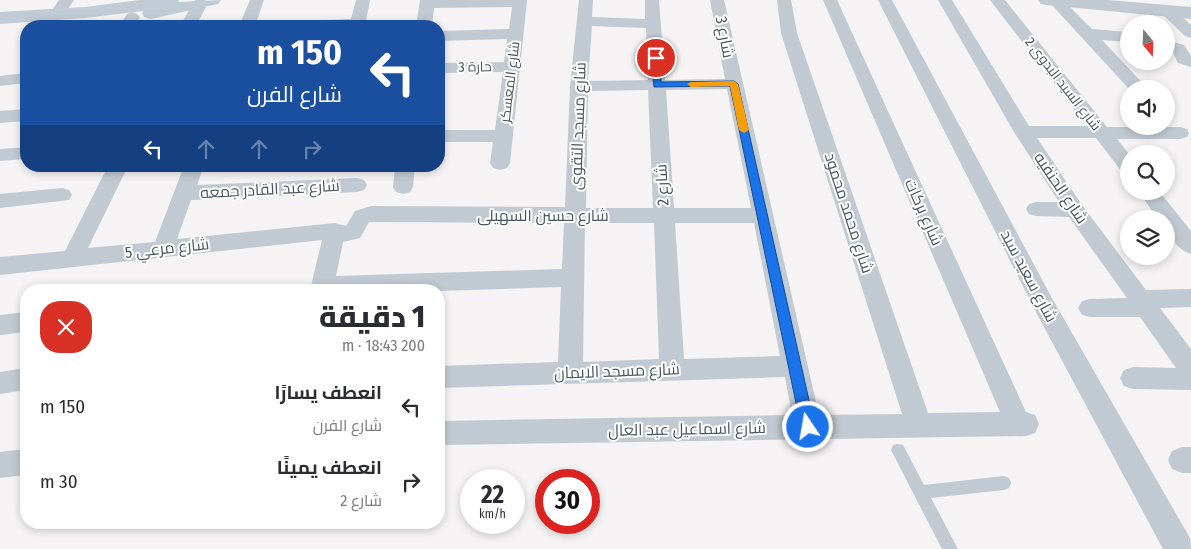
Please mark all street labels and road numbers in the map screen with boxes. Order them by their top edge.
street label: شارع 3 [710,15,738,60]
street label: شارع السيد البدوى 2 [1021,34,1105,134]
street label: شارع المعسكر [496,40,523,125]
street label: حارة 3 [458,58,492,76]
street label: شارع مسجد التقوى [566,62,592,190]
street label: شارع الحنفيه [1029,149,1092,228]
street label: شارع محمد محمود [819,150,877,276]
street label: شارع 2 [651,164,675,206]
street label: شارع عبد القادر جمعه [200,176,340,204]
street label: شارع بركات [899,176,947,249]
street label: شارع حسين السهيلى [477,206,609,227]
street label: شارع سعيد سيد [995,227,1061,326]
street label: شارع مرعي 5 [124,234,210,266]
street label: شارع مسجد الايمان [554,359,680,385]
street label: شارع اسماعيل عبد العال [608,418,766,442]

